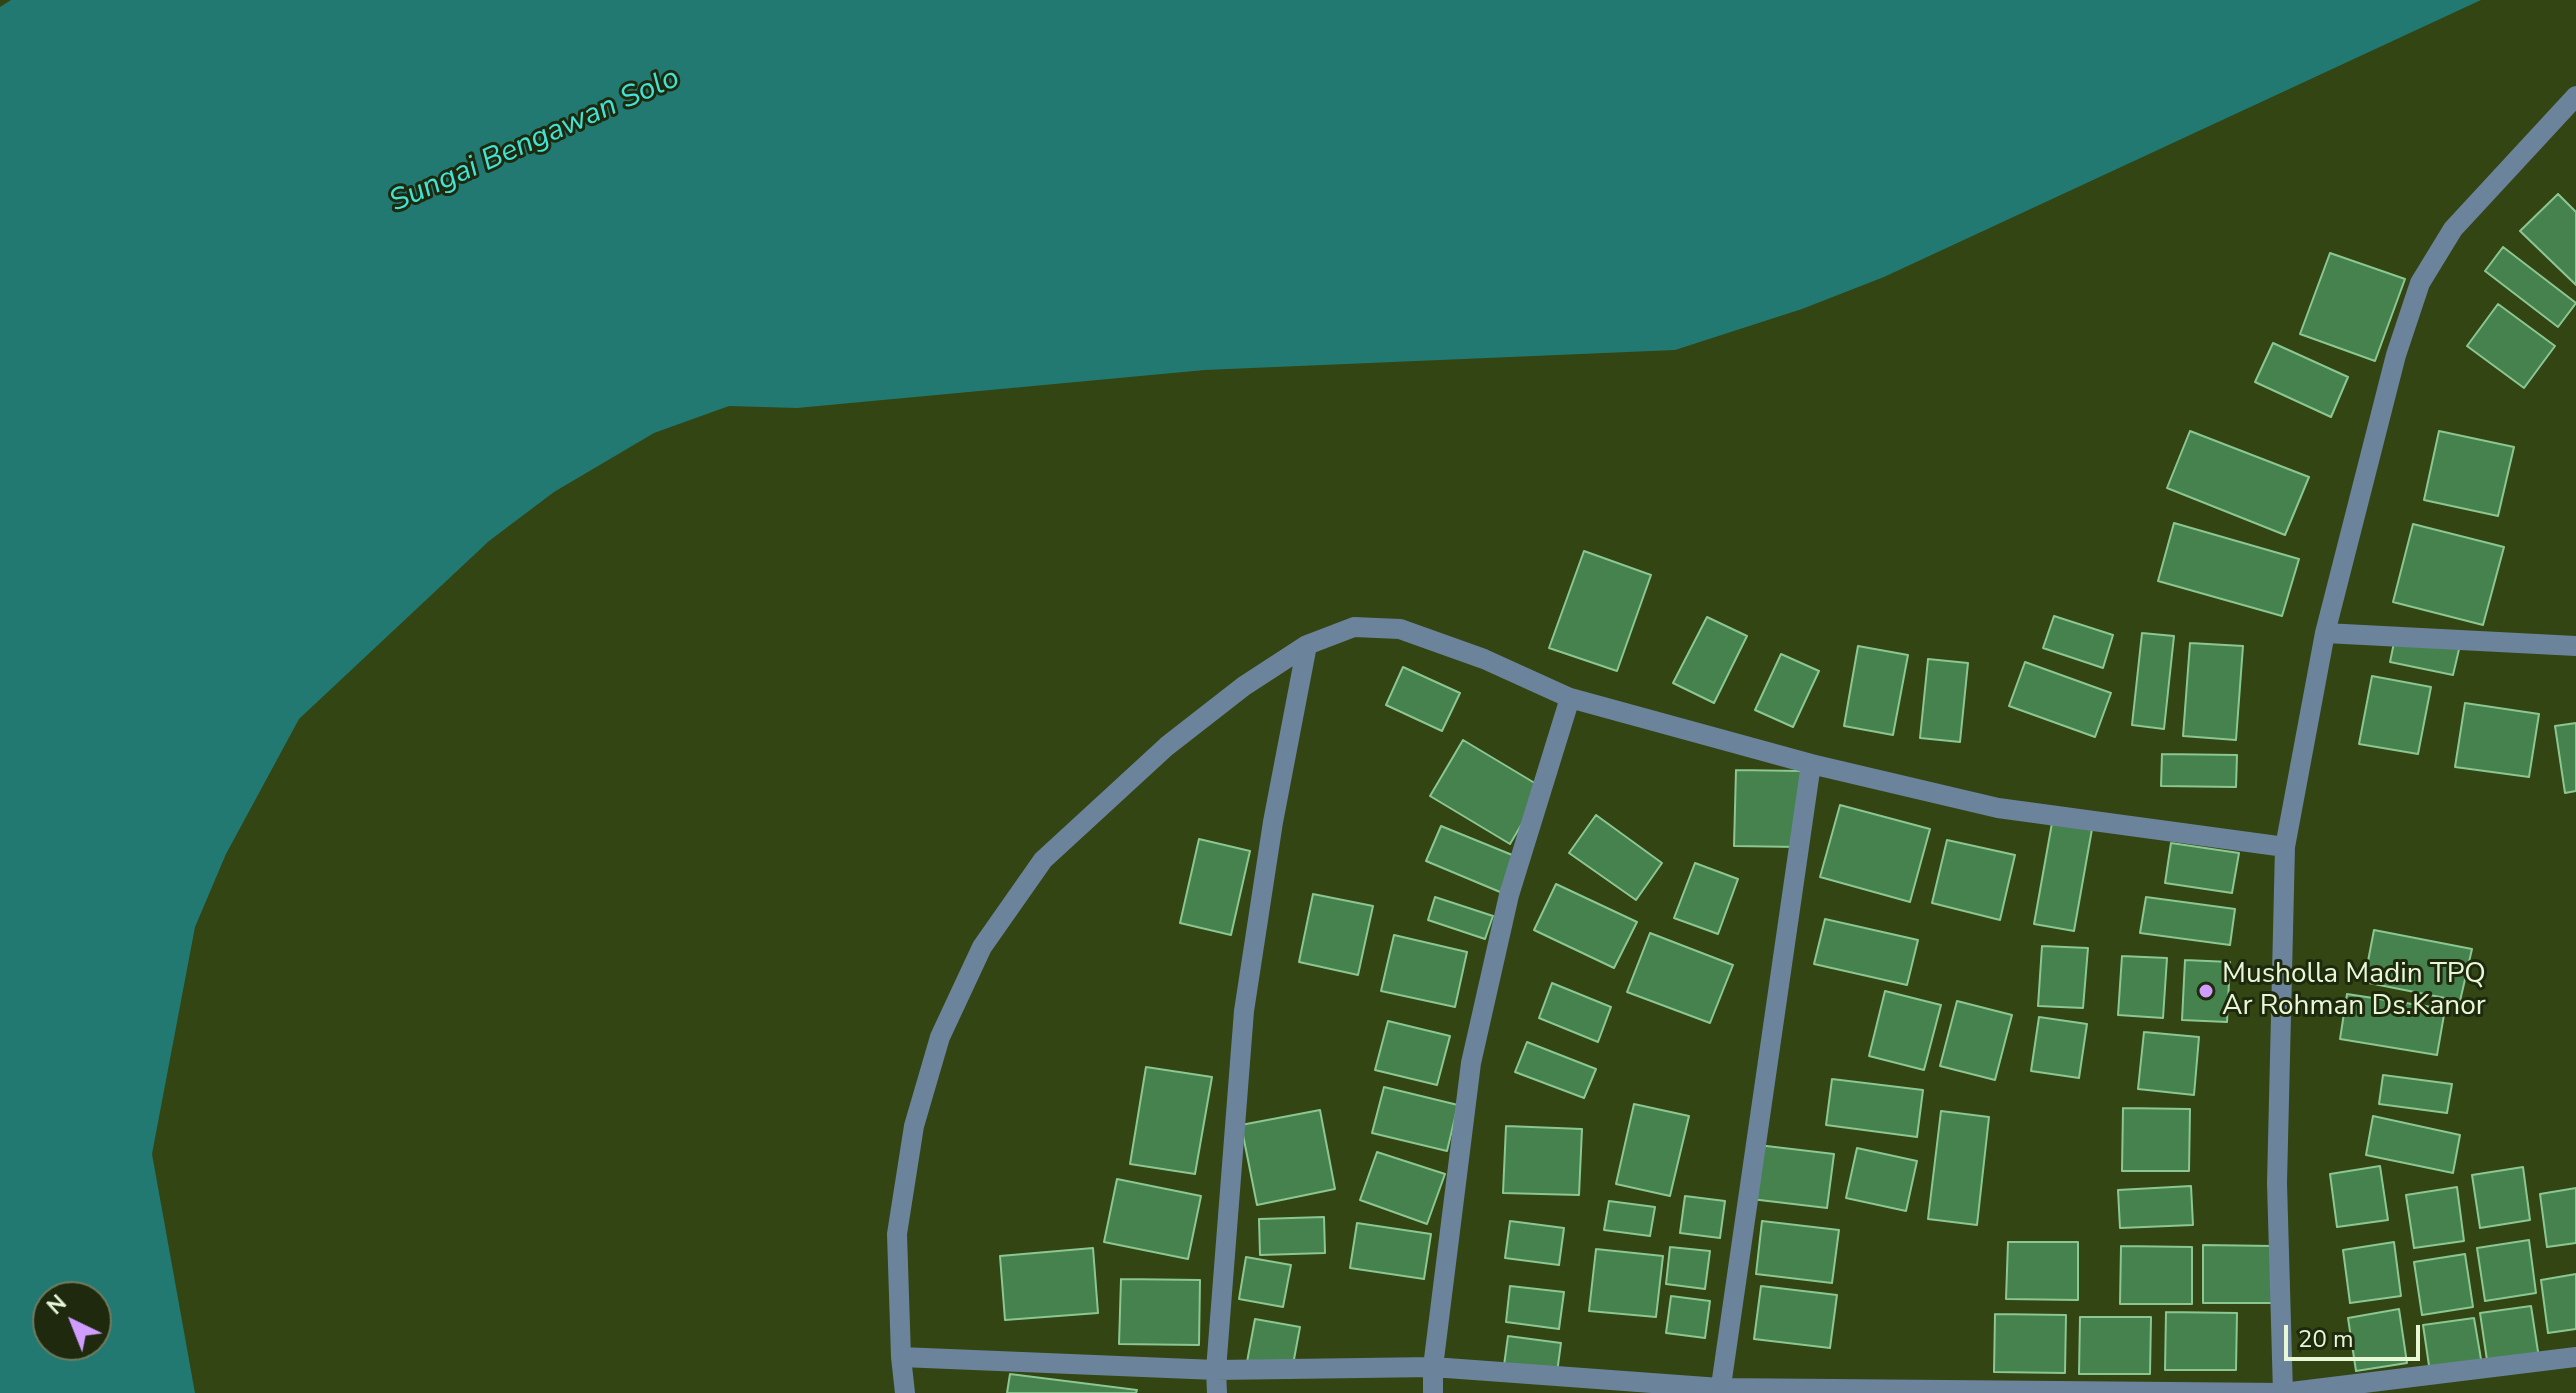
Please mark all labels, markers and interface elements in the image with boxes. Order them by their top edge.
water label: Sungai Bengawan Solo [385,61,685,221]
place label: Musholla Madin TPQ Ar Rohman Ds.Kanor [2222,958,2486,1024]
marker: Musholla Madin TPQ Ar Rohman Ds.Kanor [2197,982,2215,1000]
north arrow [32,1281,112,1361]
text: N [41,1288,73,1321]
scale bar [2288,1309,2424,1359]
text: 20 m [2298,1323,2354,1355]

